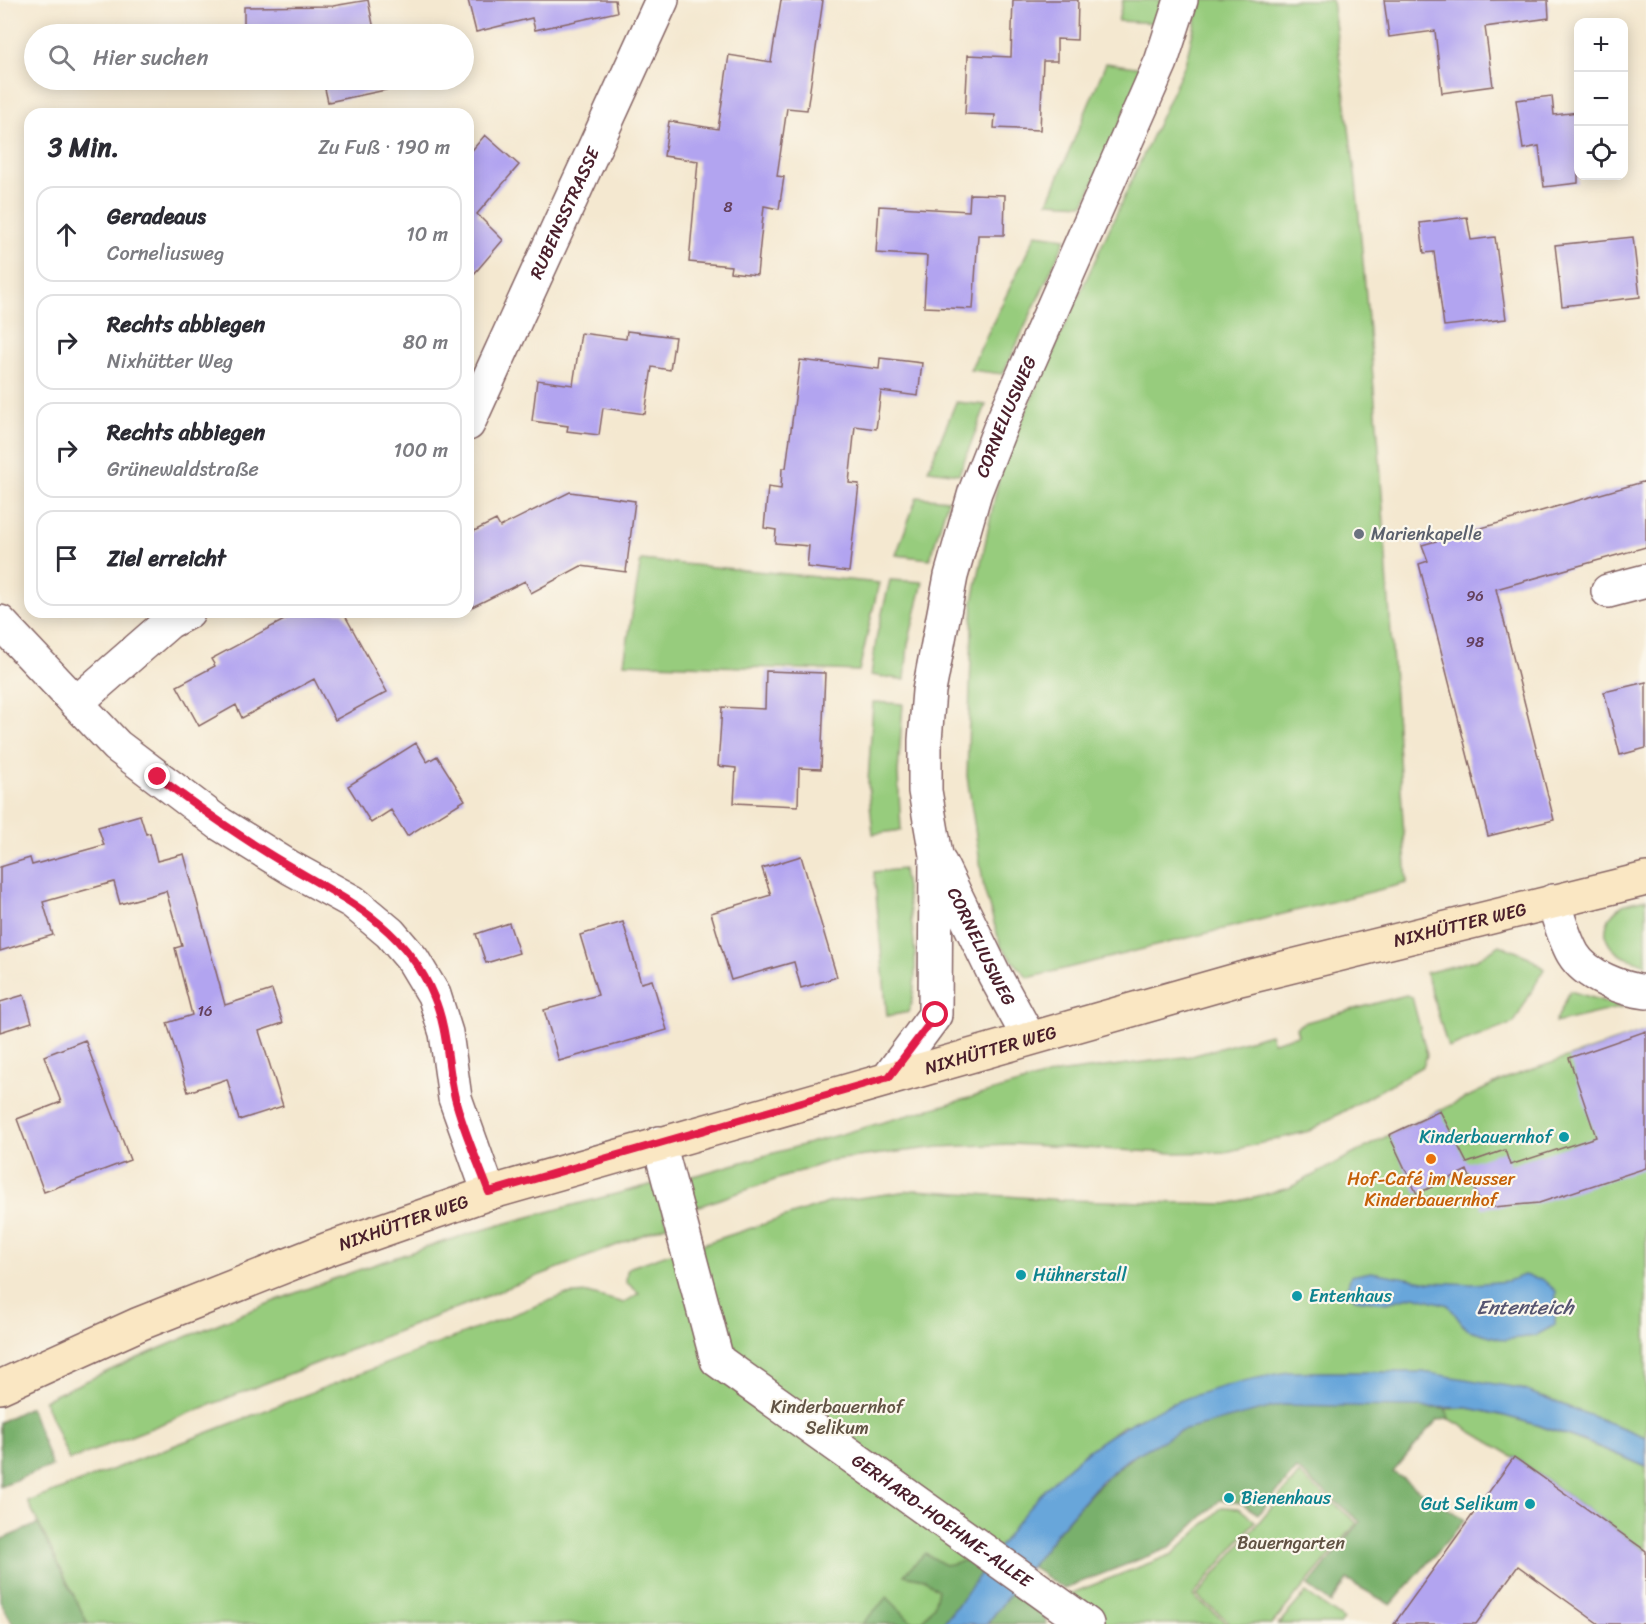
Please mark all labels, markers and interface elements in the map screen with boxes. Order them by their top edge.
map controls [1574,18,1628,180]
button: + [1574,18,1628,72]
search box [24,24,474,90]
text: Hier suchen [93,38,208,77]
icon: search [45,41,78,74]
button: − [1574,72,1628,126]
text: 3 Min. [48,124,119,170]
button: locate [1574,126,1628,180]
text: Zu Fuß · 190 m [318,130,450,165]
street label: RUBENSSTRASSE [520,141,609,284]
house number: 8 [723,194,733,220]
text: Geradeaus [107,197,206,236]
text: 10 m [406,217,448,252]
icon: ahead [50,218,83,251]
text: Corneliusweg [107,236,224,271]
text: Rechts abbiegen [107,305,265,344]
text: 80 m [403,325,448,360]
icon: right [50,326,83,359]
text: Nixhütter Weg [107,344,233,379]
street label: CORNELIUSWEG [966,350,1046,482]
text: Rechts abbiegen [107,413,265,452]
text: 100 m [394,433,448,468]
icon: right [50,434,83,467]
text: Grünewaldstraße [107,452,259,487]
place label: Marienkapelle [1371,518,1482,550]
marker: Marienkapelle [1352,527,1366,541]
text: Ziel erreicht [107,539,226,578]
icon: arrive [50,542,83,575]
house number: 96 [1466,583,1484,609]
house number: 98 [1466,629,1484,655]
route end [144,763,170,789]
street label: CORNELIUSWEG [938,882,1025,1012]
street label: NIXHÜTTER WEG [1390,893,1530,957]
house number: 16 [198,998,212,1024]
route start [922,1001,948,1027]
street label: NIXHÜTTER WEG [921,1016,1061,1084]
place label: Kinderbauernhof [1419,1121,1554,1153]
marker: Kinderbauernhof [1557,1130,1571,1144]
marker: Hof-Café im Neusser Kinderbauernhof [1424,1152,1438,1166]
place label: Hof-Café im Neusser Kinderbauernhof [1347,1163,1516,1216]
street label: NIXHÜTTER WEG [334,1185,473,1260]
place label: Hühnerstall [1033,1259,1127,1291]
marker: Hühnerstall [1014,1268,1028,1282]
place label: Entenhaus [1309,1280,1393,1312]
marker: Entenhaus [1290,1289,1304,1303]
water label: Ententeich [1477,1290,1575,1325]
park label: Kinderbauernhof Selikum [771,1391,906,1444]
street label: GERHARD-HOEHME-ALLEE [845,1445,1040,1597]
place label: Bienenhaus [1241,1482,1332,1514]
place label: Gut Selikum [1421,1488,1518,1520]
marker: Bienenhaus [1222,1491,1236,1505]
marker: Gut Selikum [1523,1497,1537,1511]
park label: Bauerngarten [1237,1527,1345,1559]

